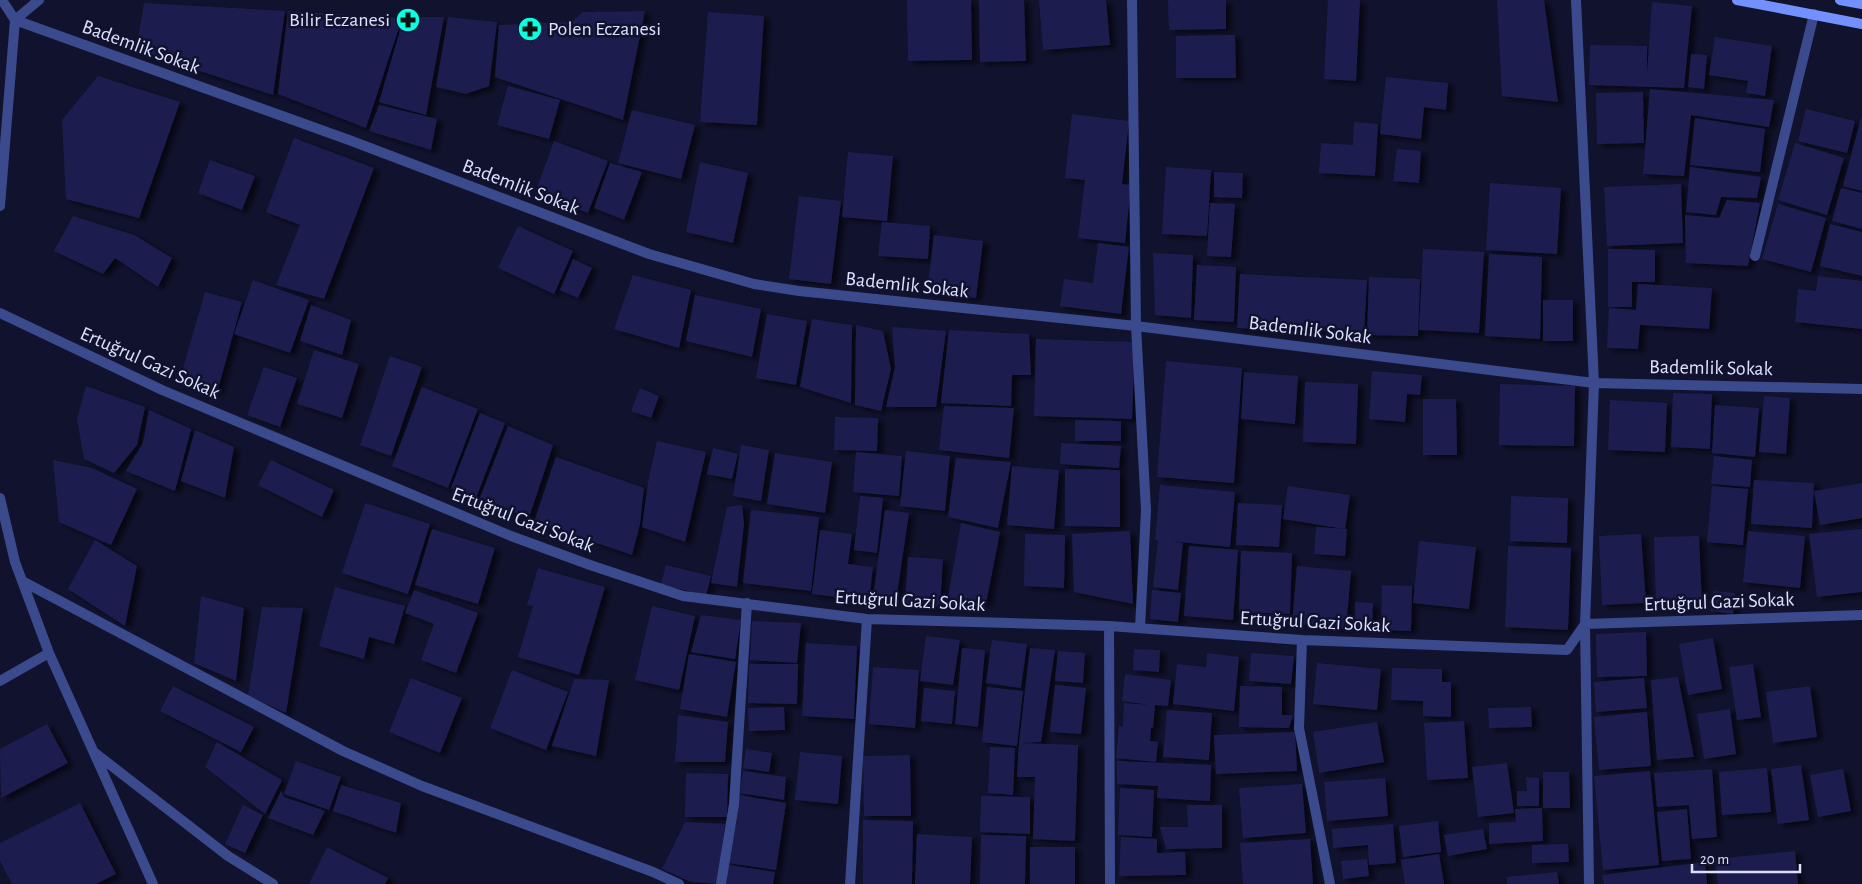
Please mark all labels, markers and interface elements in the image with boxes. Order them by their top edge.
pharmacy icon: Bilir Eczanesi [395,7,421,33]
place label: Bilir Eczanesi [289,10,390,30]
street label: Bademlik Sokak [79,16,203,78]
pharmacy icon: Polen Eczanesi [517,16,543,42]
place label: Polen Eczanesi [548,19,661,39]
street label: Bademlik Sokak [460,156,582,218]
street label: Bademlik Sokak [844,269,970,301]
street label: Bademlik Sokak [1247,313,1373,347]
street label: Ertuğrul Gazi Sokak [77,323,223,403]
street label: Bademlik Sokak [1649,357,1773,379]
street label: Ertuğrul Gazi Sokak [449,484,597,556]
street label: Ertuğrul Gazi Sokak [834,587,986,615]
street label: Ertuğrul Gazi Sokak [1643,589,1795,615]
street label: Ertuğrul Gazi Sokak [1239,608,1391,636]
scale bar [1692,842,1800,874]
text: 20 m [1700,852,1729,867]

